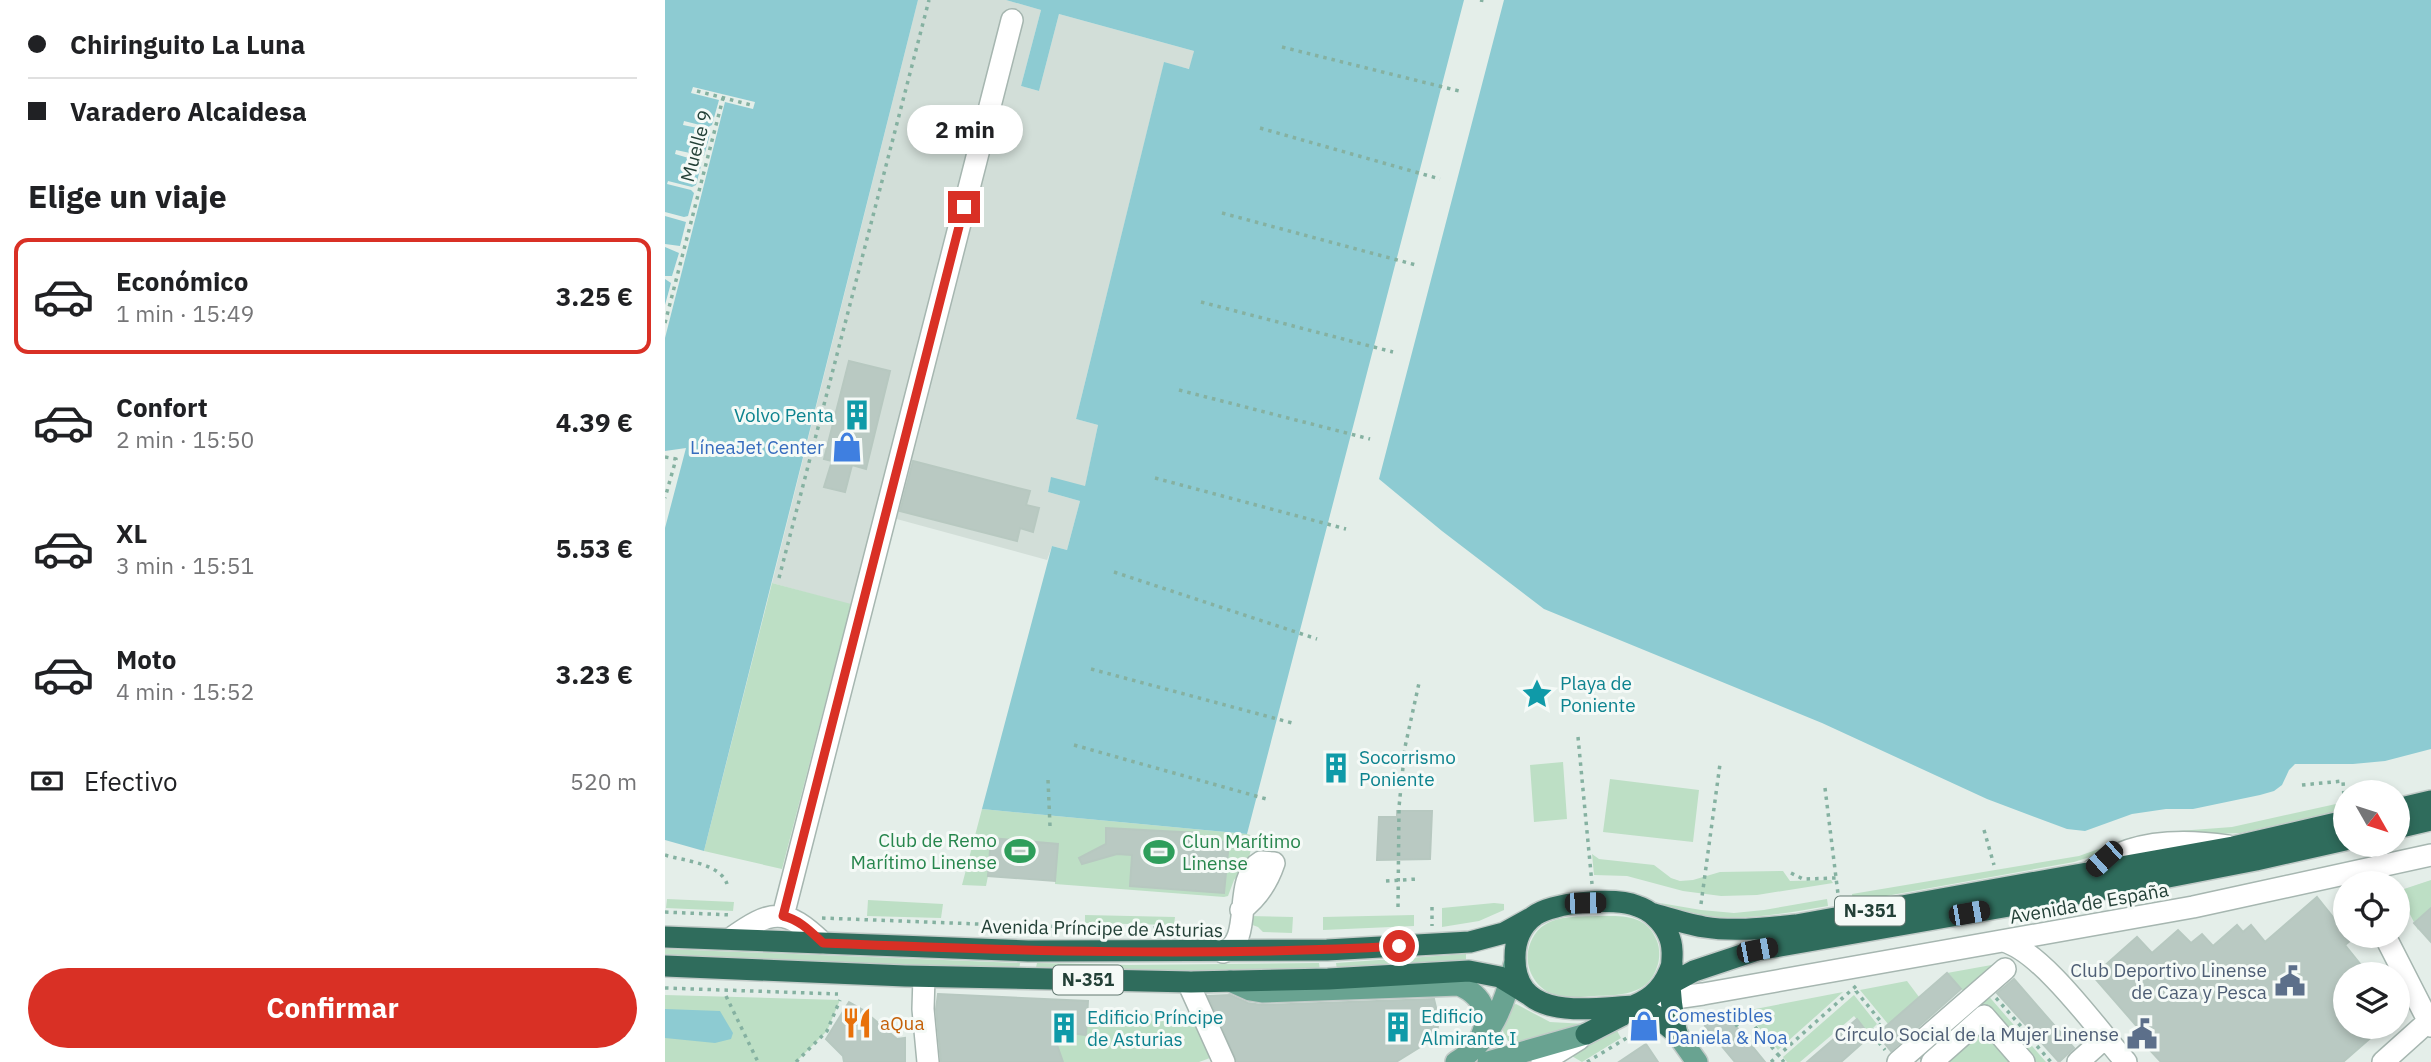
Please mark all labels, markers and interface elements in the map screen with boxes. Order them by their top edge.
text: Chiringuito La Luna [70,27,305,61]
text: Varadero Alcaidesa [70,94,307,128]
callout: 2 min [906,106,1022,154]
street label: Muelle 9 [675,108,717,184]
text: 2 min [935,114,995,144]
text: Elige un viaje [28,175,227,217]
route end [948,191,980,223]
text: Económico [116,264,248,298]
icon: car [32,265,95,328]
text: 3.25 € [556,279,633,313]
text: 1 min · 15:49 [116,298,254,328]
text: Confort [116,390,208,424]
icon: car [32,391,95,454]
building icon: Volvo Penta [840,398,874,432]
place label: Volvo Penta [734,403,834,427]
text: 4.39 € [556,405,633,439]
text: 2 min · 15:50 [116,424,254,454]
shop icon: LíneaJet Center [830,430,864,464]
place label: LíneaJet Center [690,435,824,459]
text: XL [116,516,147,550]
icon: car [32,517,95,580]
text: 5.53 € [556,531,633,565]
text: 3 min · 15:51 [116,550,254,580]
text: Moto [116,642,176,676]
icon: car [32,643,95,706]
text: 3.23 € [556,657,633,691]
place label: Playa de Poniente [1560,671,1636,717]
text: 4 min · 15:52 [116,676,254,706]
place icon: Playa de Poniente [1520,677,1554,711]
place label: Socorrismo Poniente [1359,745,1456,791]
building icon: Socorrismo Poniente [1319,751,1353,785]
icon: cash [28,762,66,800]
text: Efectivo [84,764,178,798]
text: 520 m [570,766,637,796]
north arrow [2333,780,2410,858]
map controls [2333,780,2410,1039]
place label: Club de Remo Marítimo Linense [851,828,997,874]
place label: Clun Marítimo Linense [1182,829,1301,875]
sports icon: Club de Remo Marítimo Linense [1003,834,1037,868]
sports icon: Clun Marítimo Linense [1142,835,1176,869]
car [2082,837,2127,881]
button: locate [2333,871,2410,948]
street label: Avenida de España [2008,877,2170,929]
car [1564,892,1607,914]
road number: N-351 [1835,896,1905,926]
car [1947,899,1992,927]
street label: Avenida Príncipe de Asturias [981,914,1223,942]
route start [1383,930,1415,962]
car [1735,936,1780,964]
place label: Club Deportivo Linense de Caza y Pesca [2070,958,2267,1004]
button: layers [2333,962,2410,1039]
public building icon: Club Deportivo Linense de Caza y Pesca [2273,964,2307,998]
road number: N-351 [1053,965,1123,995]
button: Confirmar [28,968,637,1048]
place label: Comestibles Daniela & Noa [1667,1003,1788,1049]
place label: Edificio Almirante I [1421,1004,1517,1050]
place label: Edificio Príncipe de Asturias [1087,1005,1223,1051]
restaurant icon: aQua [840,1006,874,1040]
shop icon: Comestibles Daniela & Noa [1627,1009,1661,1043]
building icon: Edificio Almirante I [1381,1010,1415,1044]
place label: aQua [880,1011,925,1035]
building icon: Edificio Príncipe de Asturias [1047,1011,1081,1045]
public building icon: Círculo Social de la Mujer Linense [2125,1017,2159,1051]
place label: Círculo Social de la Mujer Linense [1835,1022,2119,1046]

